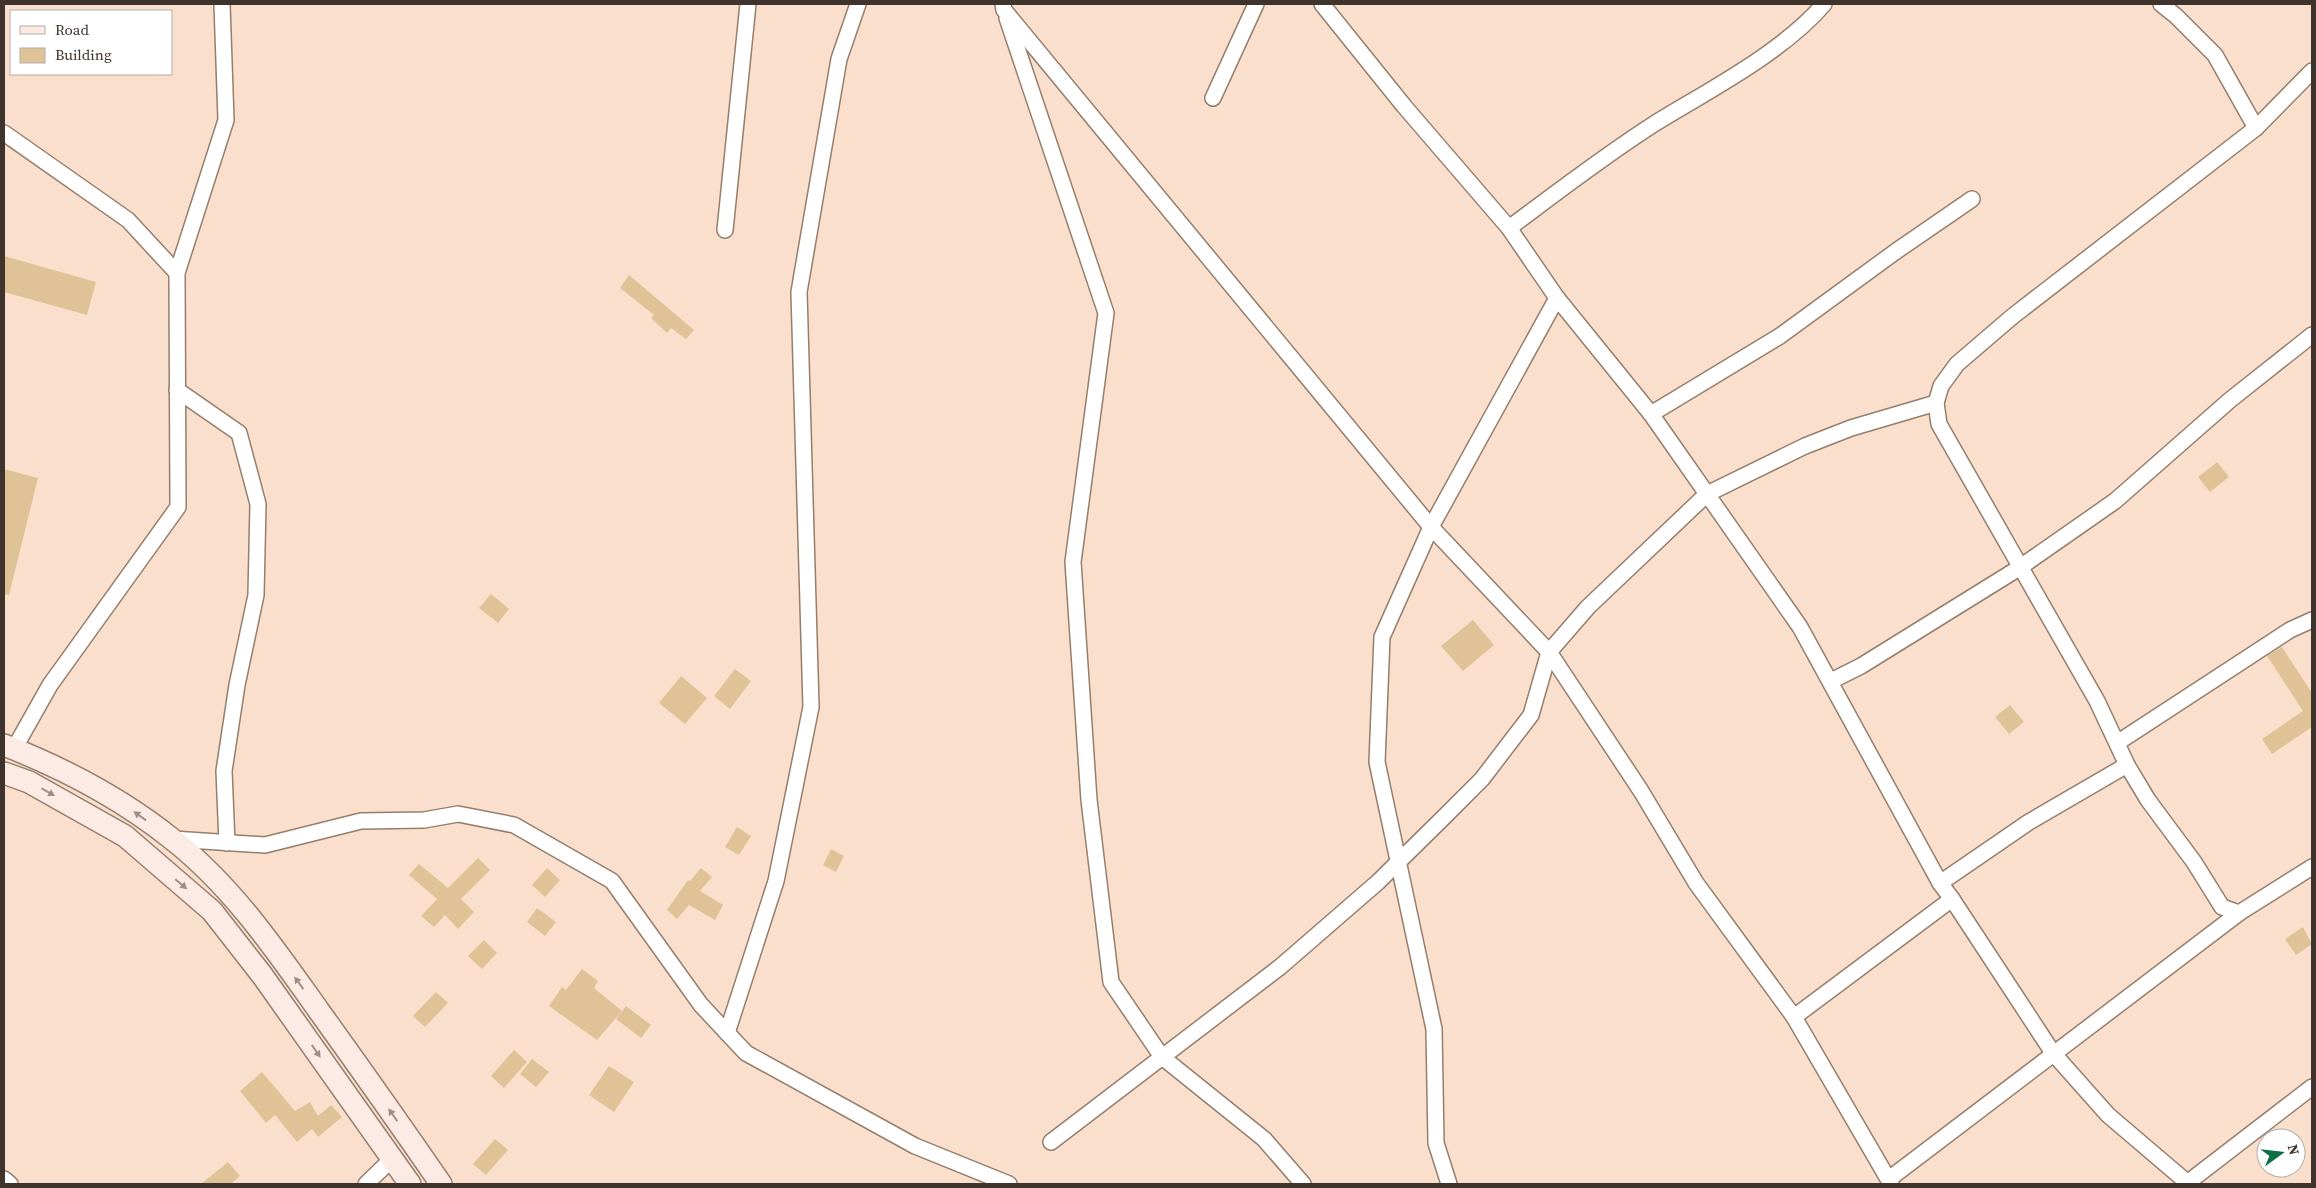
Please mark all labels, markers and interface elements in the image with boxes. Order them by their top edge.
legend [10,10,172,75]
text: Road [55,19,89,40]
text: Building [55,44,112,65]
one-way arrow [42,788,55,797]
one-way arrow [133,811,147,821]
one-way arrow [175,879,188,890]
one-way arrow [294,976,304,990]
one-way arrow [311,1044,321,1058]
one-way arrow [388,1109,398,1122]
north arrow [2256,1128,2306,1178]
text: N [2283,1142,2305,1157]

